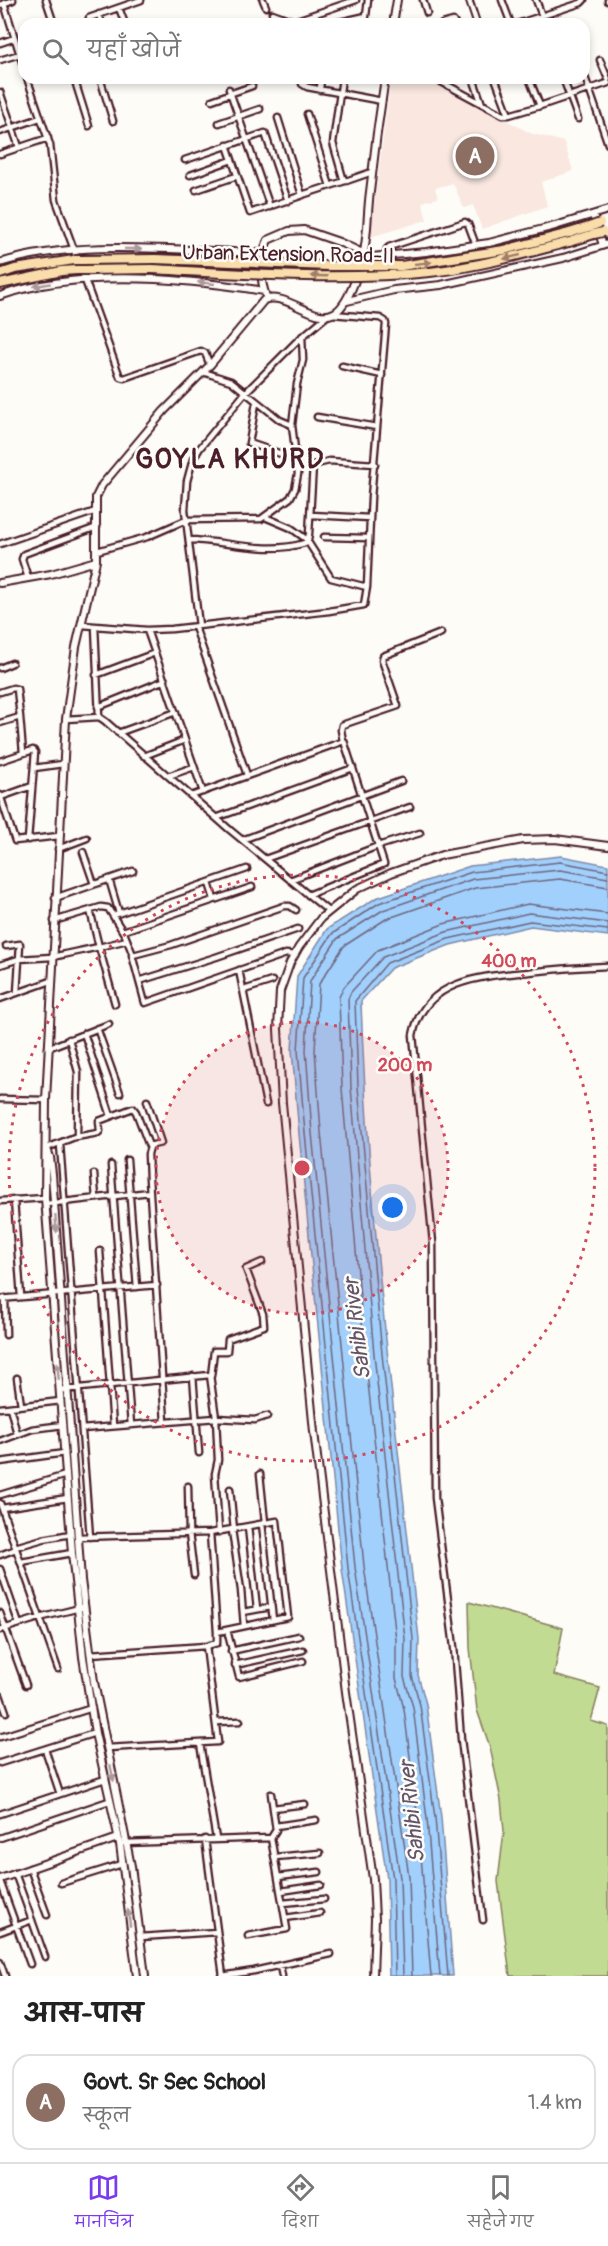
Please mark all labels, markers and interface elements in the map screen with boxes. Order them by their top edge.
search box [18,18,590,84]
icon: search [39,35,72,68]
text: यहाँ खोजें [87,36,181,64]
pin: A [456,134,494,178]
street label: Urban Extension Road-II [182,239,394,270]
one-way arrow [124,245,143,254]
one-way arrow [502,253,521,262]
one-way arrow [413,258,432,268]
one-way arrow [309,272,328,281]
one-way arrow [196,278,215,288]
one-way arrow [32,281,51,290]
district label: GOYLA KHURD [135,443,325,476]
text: 400 m [482,950,536,973]
text: 200 m [378,1054,432,1077]
centre of rings [292,1158,312,1178]
your location [378,1193,407,1222]
one-way arrow [51,1215,61,1234]
water label: Sahibi River [336,1273,377,1382]
one-way arrow [54,1362,63,1381]
water label: Sahibi River [392,1756,431,1865]
one-way arrow [108,1763,117,1782]
one-way arrow [125,1908,134,1927]
text: आस-पास [24,1998,143,2030]
text: Govt. Sr Sec School [83,2068,266,2096]
text: A [39,2090,52,2115]
text: 1.4 km [528,2090,582,2115]
text: स्कूल [83,2103,131,2128]
tab: मानचित्र [75,2171,133,2239]
tab: दिशा [282,2171,319,2239]
tab: सहेजे गए [468,2171,533,2239]

